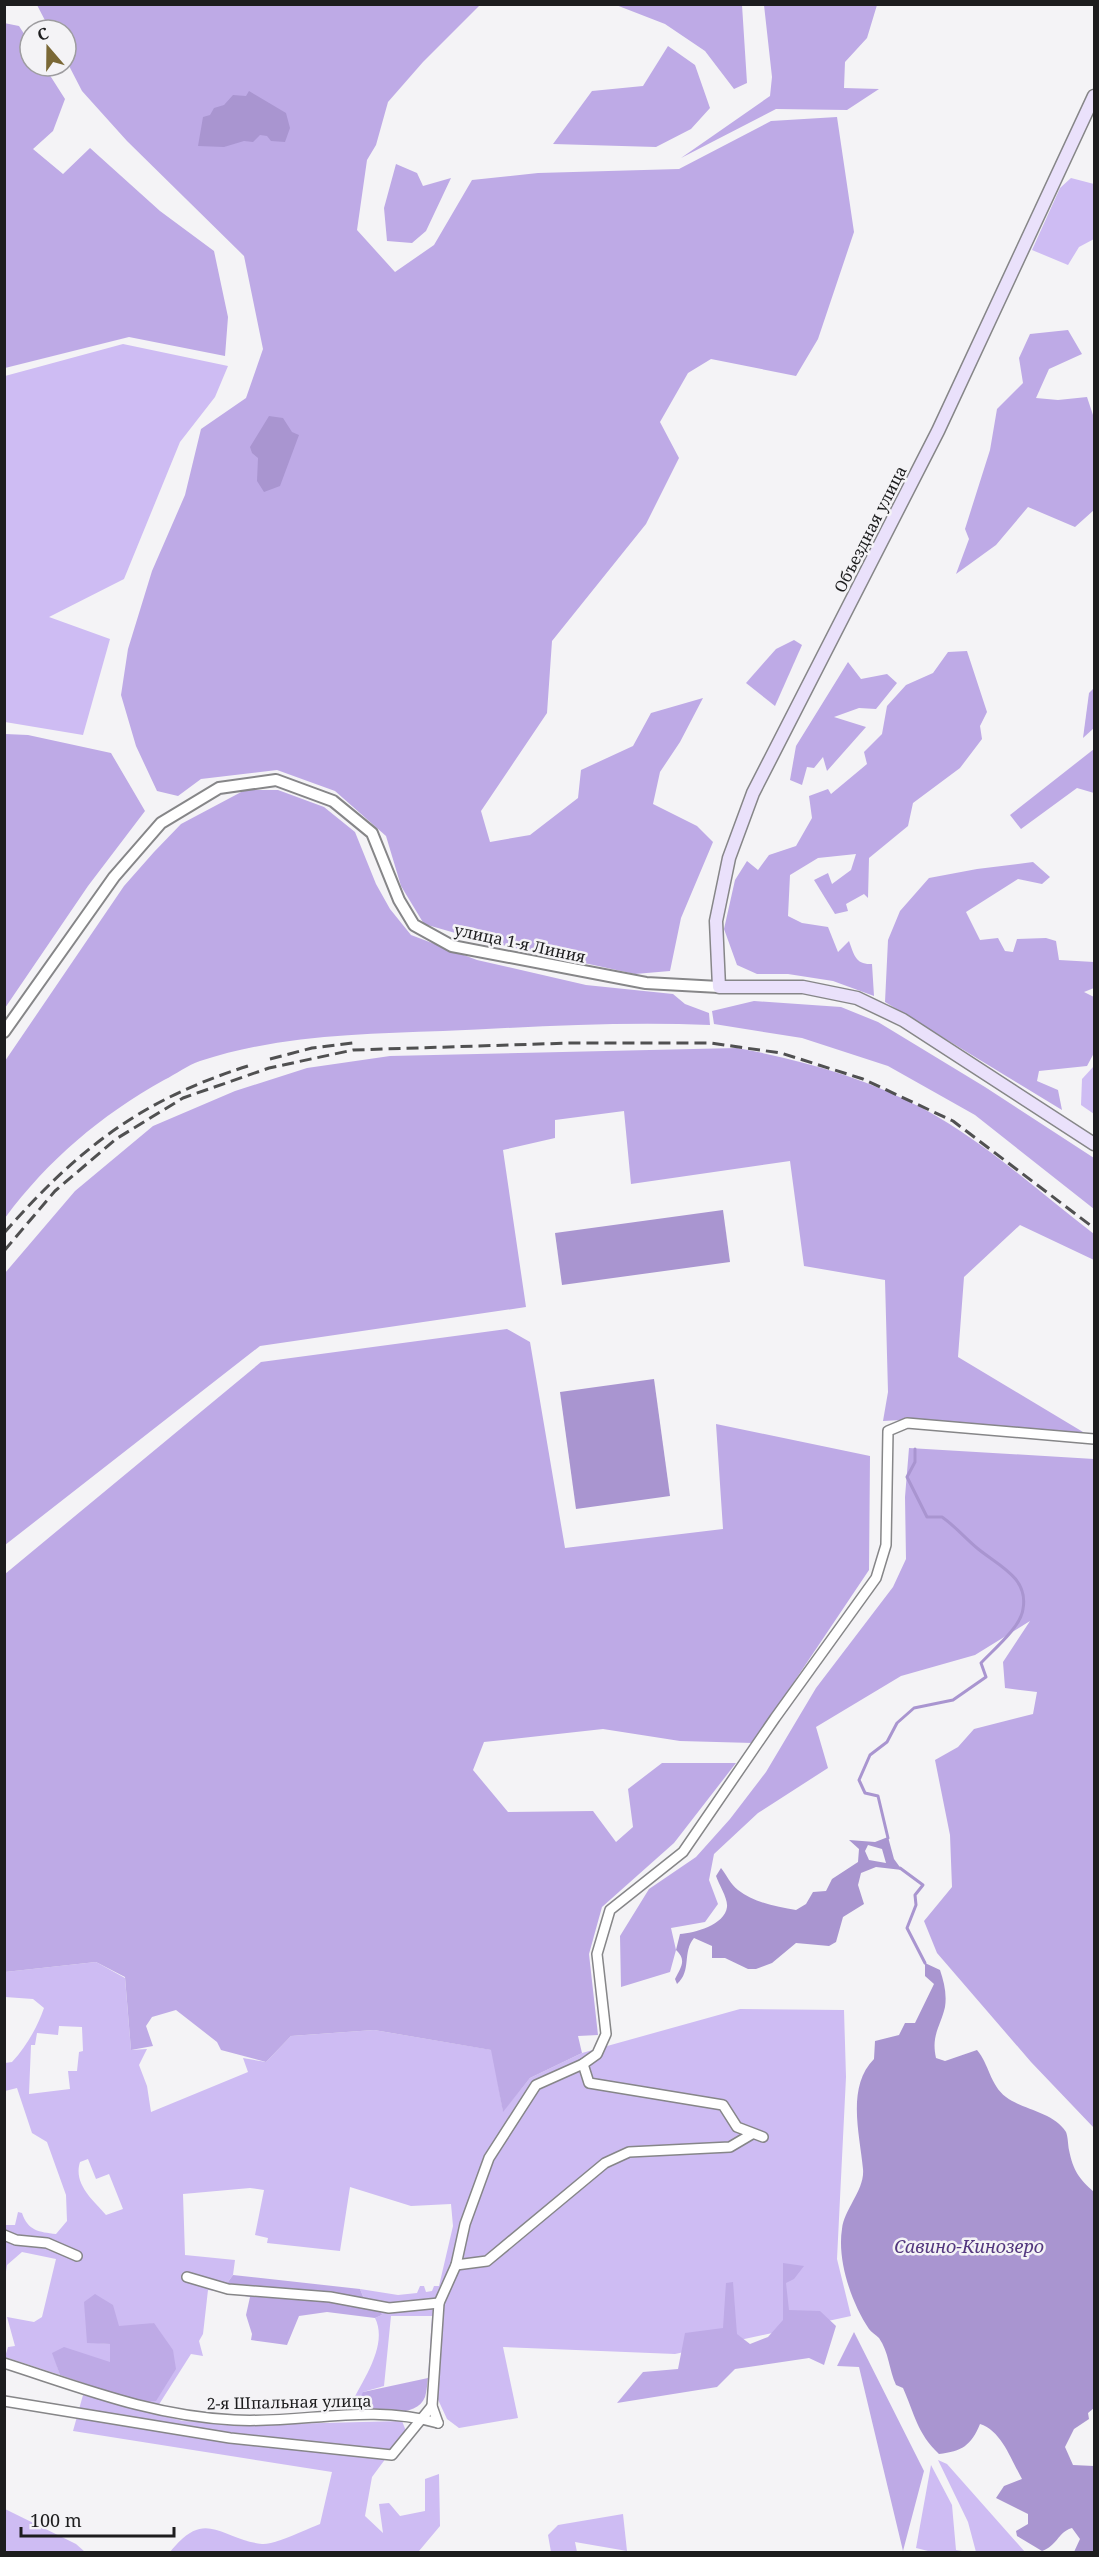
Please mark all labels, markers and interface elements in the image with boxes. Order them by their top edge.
north arrow [18,18,78,78]
text: С [34,22,52,46]
street label: Объездная улица [828,462,912,596]
street label: улица 1-я Линия [452,918,588,968]
water label: Савино-Кинозеро [894,2234,1044,2258]
street label: 2-я Шпальная улица [206,2390,372,2414]
scale bar [21,2500,174,2538]
text: 100 m [30,2508,82,2532]

